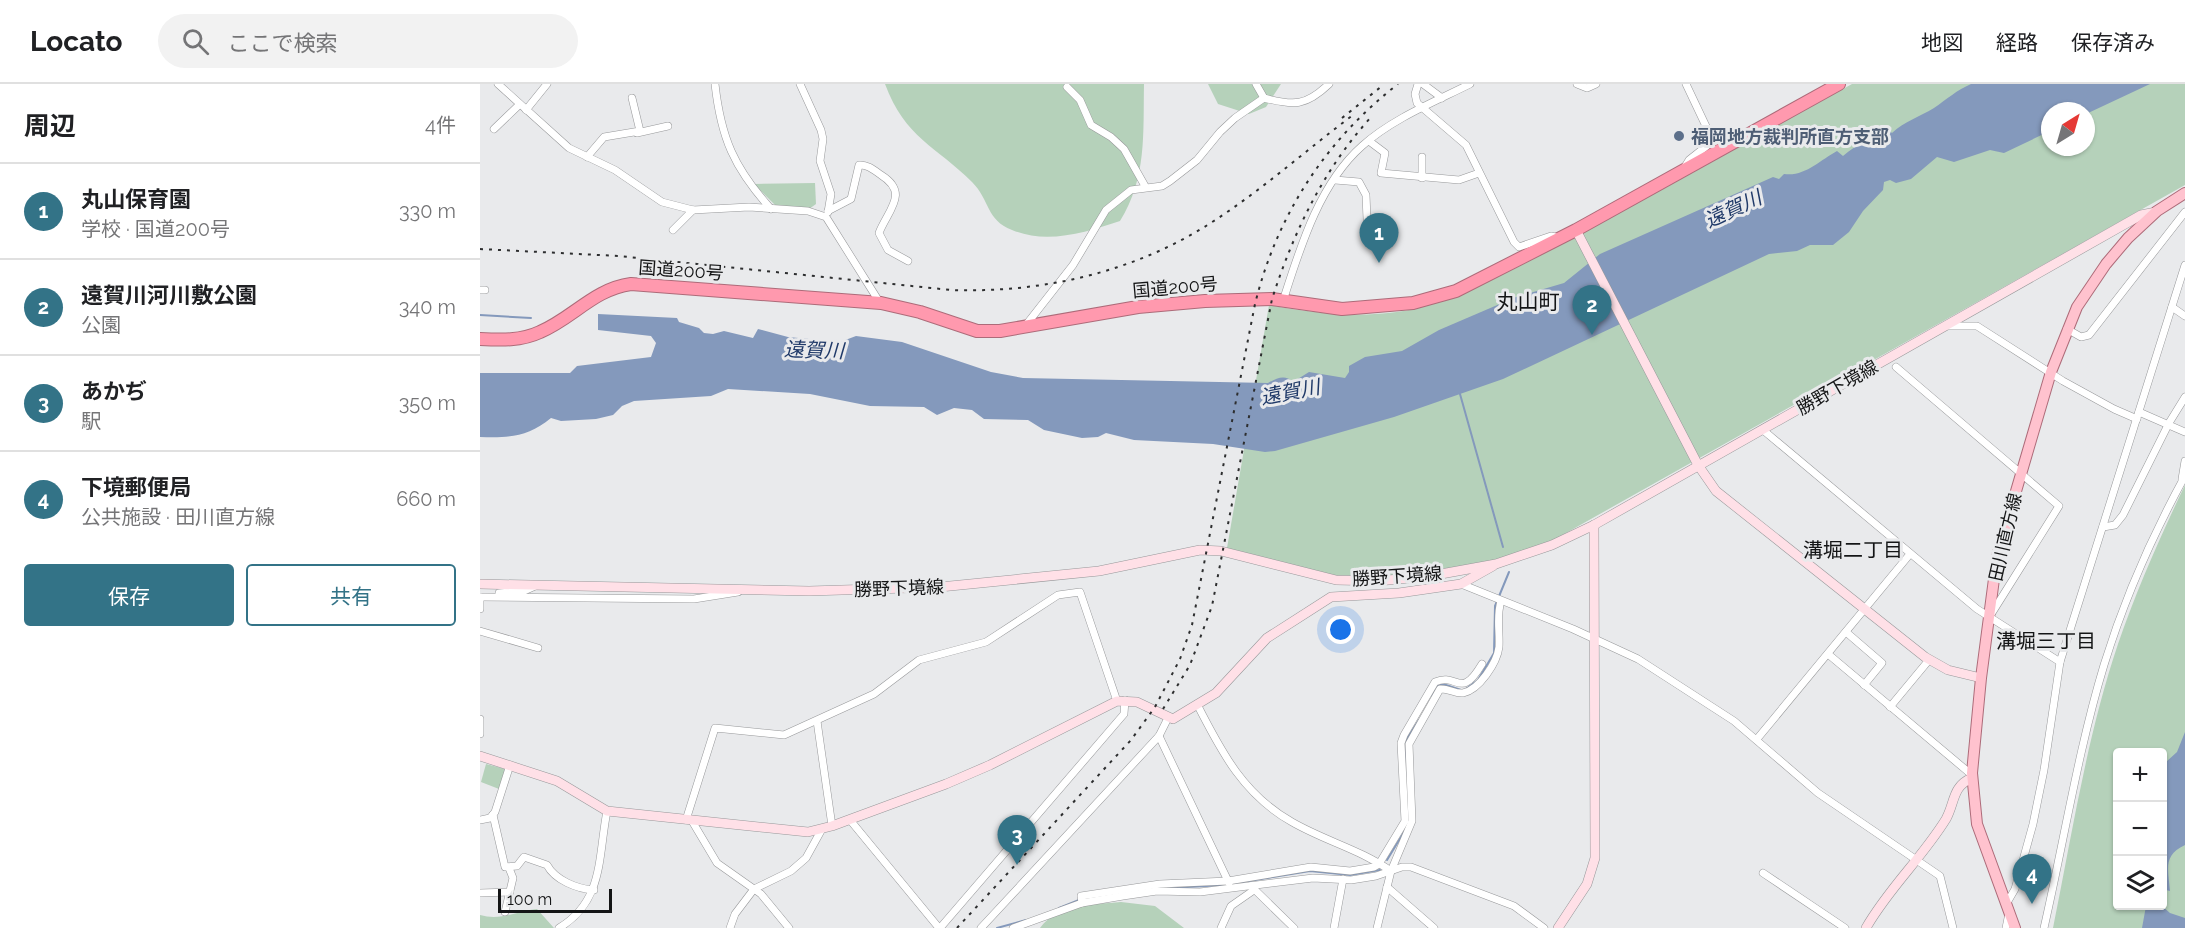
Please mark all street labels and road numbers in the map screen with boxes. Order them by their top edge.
street label: 国道200号 [638,257,724,283]
street label: 国道200号 [1132,273,1218,301]
street label: 勝野下境線 [1793,355,1881,419]
street label: 田川直方線 [1985,491,2025,583]
street label: 勝野下境線 [1351,562,1443,590]
street label: 勝野下境線 [854,576,944,600]

